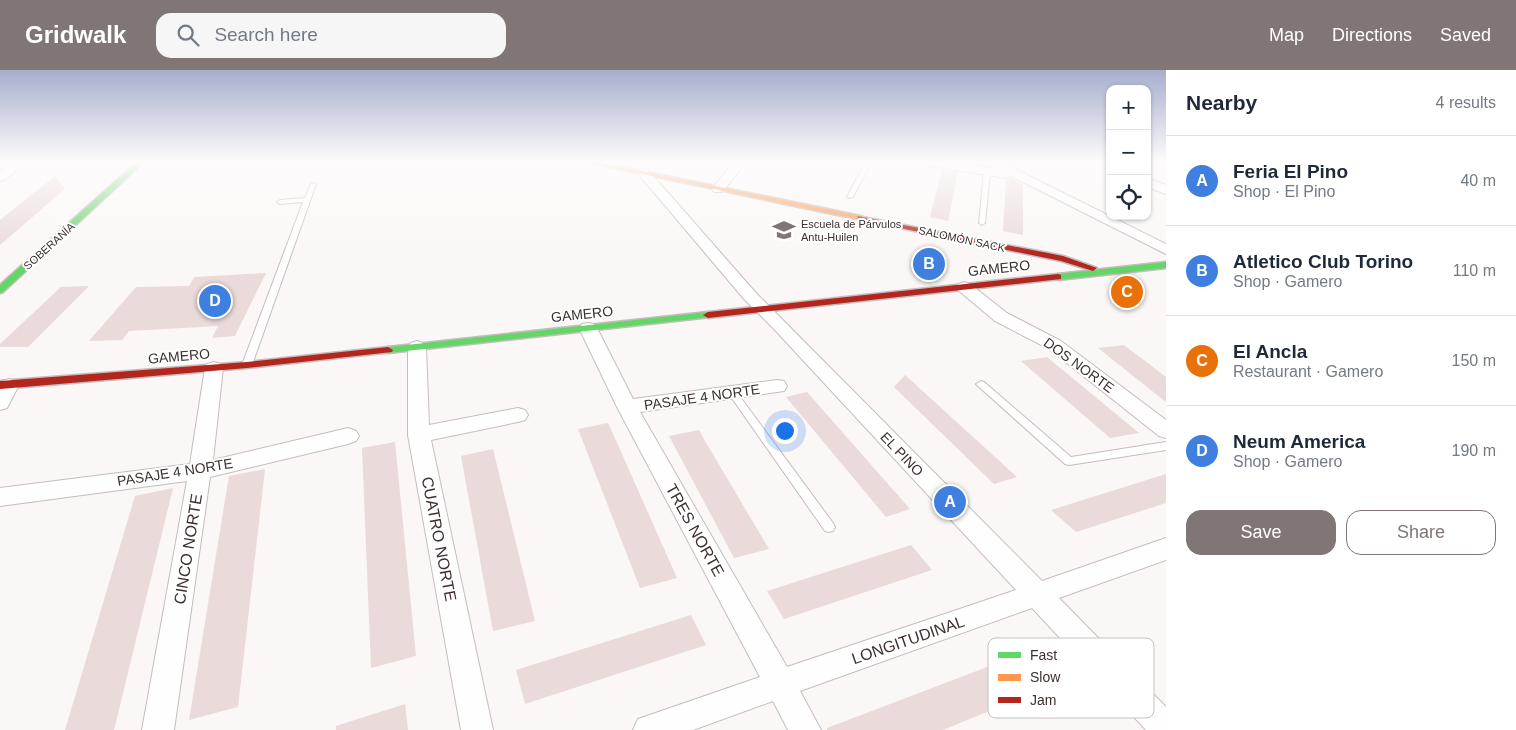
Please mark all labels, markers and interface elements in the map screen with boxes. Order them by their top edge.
search box [156,13,506,58]
text: Gridwalk [25,21,126,48]
icon: search [174,21,202,49]
text: Search here [214,24,318,45]
text: Map [1269,25,1304,45]
text: Directions [1332,25,1412,45]
text: Saved [1440,25,1491,45]
map controls [1106,85,1151,220]
button: + [1106,85,1151,130]
text: Nearby [1186,91,1257,114]
text: 4 results [1436,94,1496,111]
button: − [1106,130,1151,175]
text: Feria El Pino [1233,161,1348,182]
text: A [1196,172,1208,189]
text: 40 m [1460,172,1496,189]
button: locate [1106,175,1151,220]
text: Shop · El Pino [1233,183,1335,200]
school or university icon: Escuela de Párvulos Antu-Huilen [771,217,797,243]
place label: Escuela de Párvulos Antu-Huilen [801,218,902,243]
street label: SOBERANÍA [21,220,77,272]
street label: SALOMÓN SACK [918,224,1007,254]
pin: B [913,245,945,283]
text: Atletico Club Torino [1233,251,1413,272]
street label: GAMERO [967,257,1031,279]
text: B [1196,262,1208,279]
text: 110 m [1453,262,1496,279]
pin: C [1111,273,1143,311]
text: Shop · Gamero [1233,273,1342,290]
pin: D [199,282,231,320]
street label: GAMERO [550,303,614,325]
street label: DOS NORTE [1041,334,1117,396]
text: El Ancla [1233,341,1307,362]
street label: GAMERO [147,345,211,367]
text: C [1196,352,1208,369]
text: 150 m [1452,352,1496,369]
text: Restaurant · Gamero [1233,363,1383,380]
street label: PASAJE 4 NORTE [643,381,761,413]
your location [772,418,798,444]
street label: EL PINO [877,429,927,479]
text: Neum America [1233,431,1365,452]
text: D [1196,442,1208,459]
text: 190 m [1452,442,1496,459]
text: Shop · Gamero [1233,453,1342,470]
street label: PASAJE 4 NORTE [116,455,234,489]
street label: CUATRO NORTE [419,475,459,603]
street label: TRES NORTE [663,481,727,579]
pin: A [934,483,966,521]
street label: CINCO NORTE [171,492,205,606]
button: Save [1186,510,1336,555]
button: Share [1346,510,1496,555]
street label: LONGITUDINAL [849,613,967,667]
legend [988,638,1154,718]
text: Fast [1030,647,1057,663]
text: Slow [1030,669,1061,685]
text: Jam [1030,692,1056,708]

